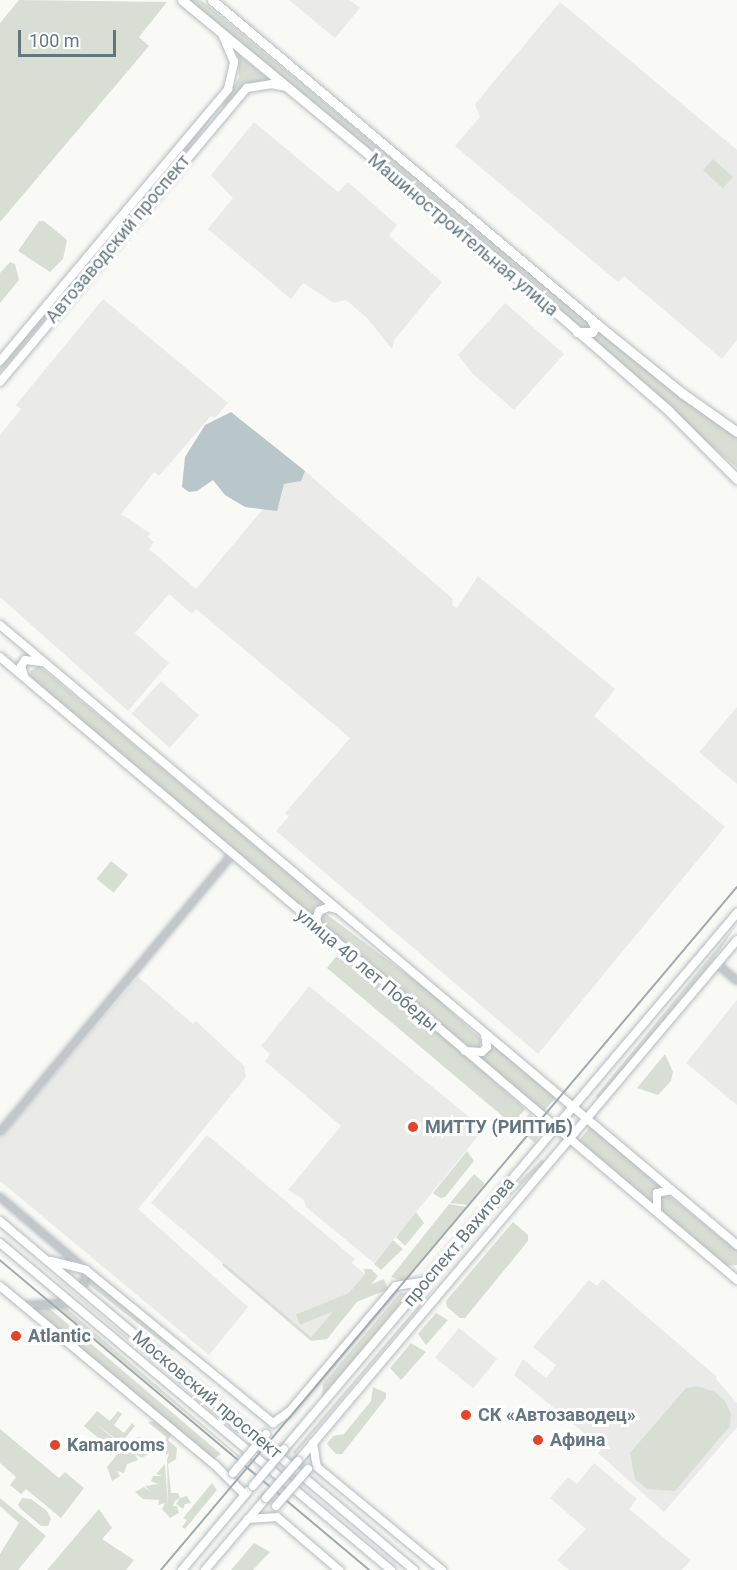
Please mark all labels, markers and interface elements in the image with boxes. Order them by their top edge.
scale bar [21,18,118,56]
text: 100 m [29,30,80,51]
street label: Машиностроительная улица [364,149,562,321]
street label: Автозаводский проспект [41,150,195,328]
street label: улица 40 лет Победы [291,904,443,1036]
place label: МИТТУ (РИПТиБ) [425,1116,573,1138]
marker: МИТТУ (РИПТиБ) [406,1120,420,1134]
street label: проспект Вахитова [399,1173,519,1311]
place label: Atlantic [28,1325,91,1347]
street label: Московский проспект [128,1326,286,1464]
marker: Atlantic [9,1329,23,1343]
place label: СК «Автозаводец» [478,1404,636,1426]
marker: СК «Автозаводец» [459,1408,473,1422]
place label: Афина [550,1429,605,1451]
marker: Афина [531,1433,545,1447]
place label: Kamarooms [67,1434,165,1456]
marker: Kamarooms [48,1438,62,1452]

